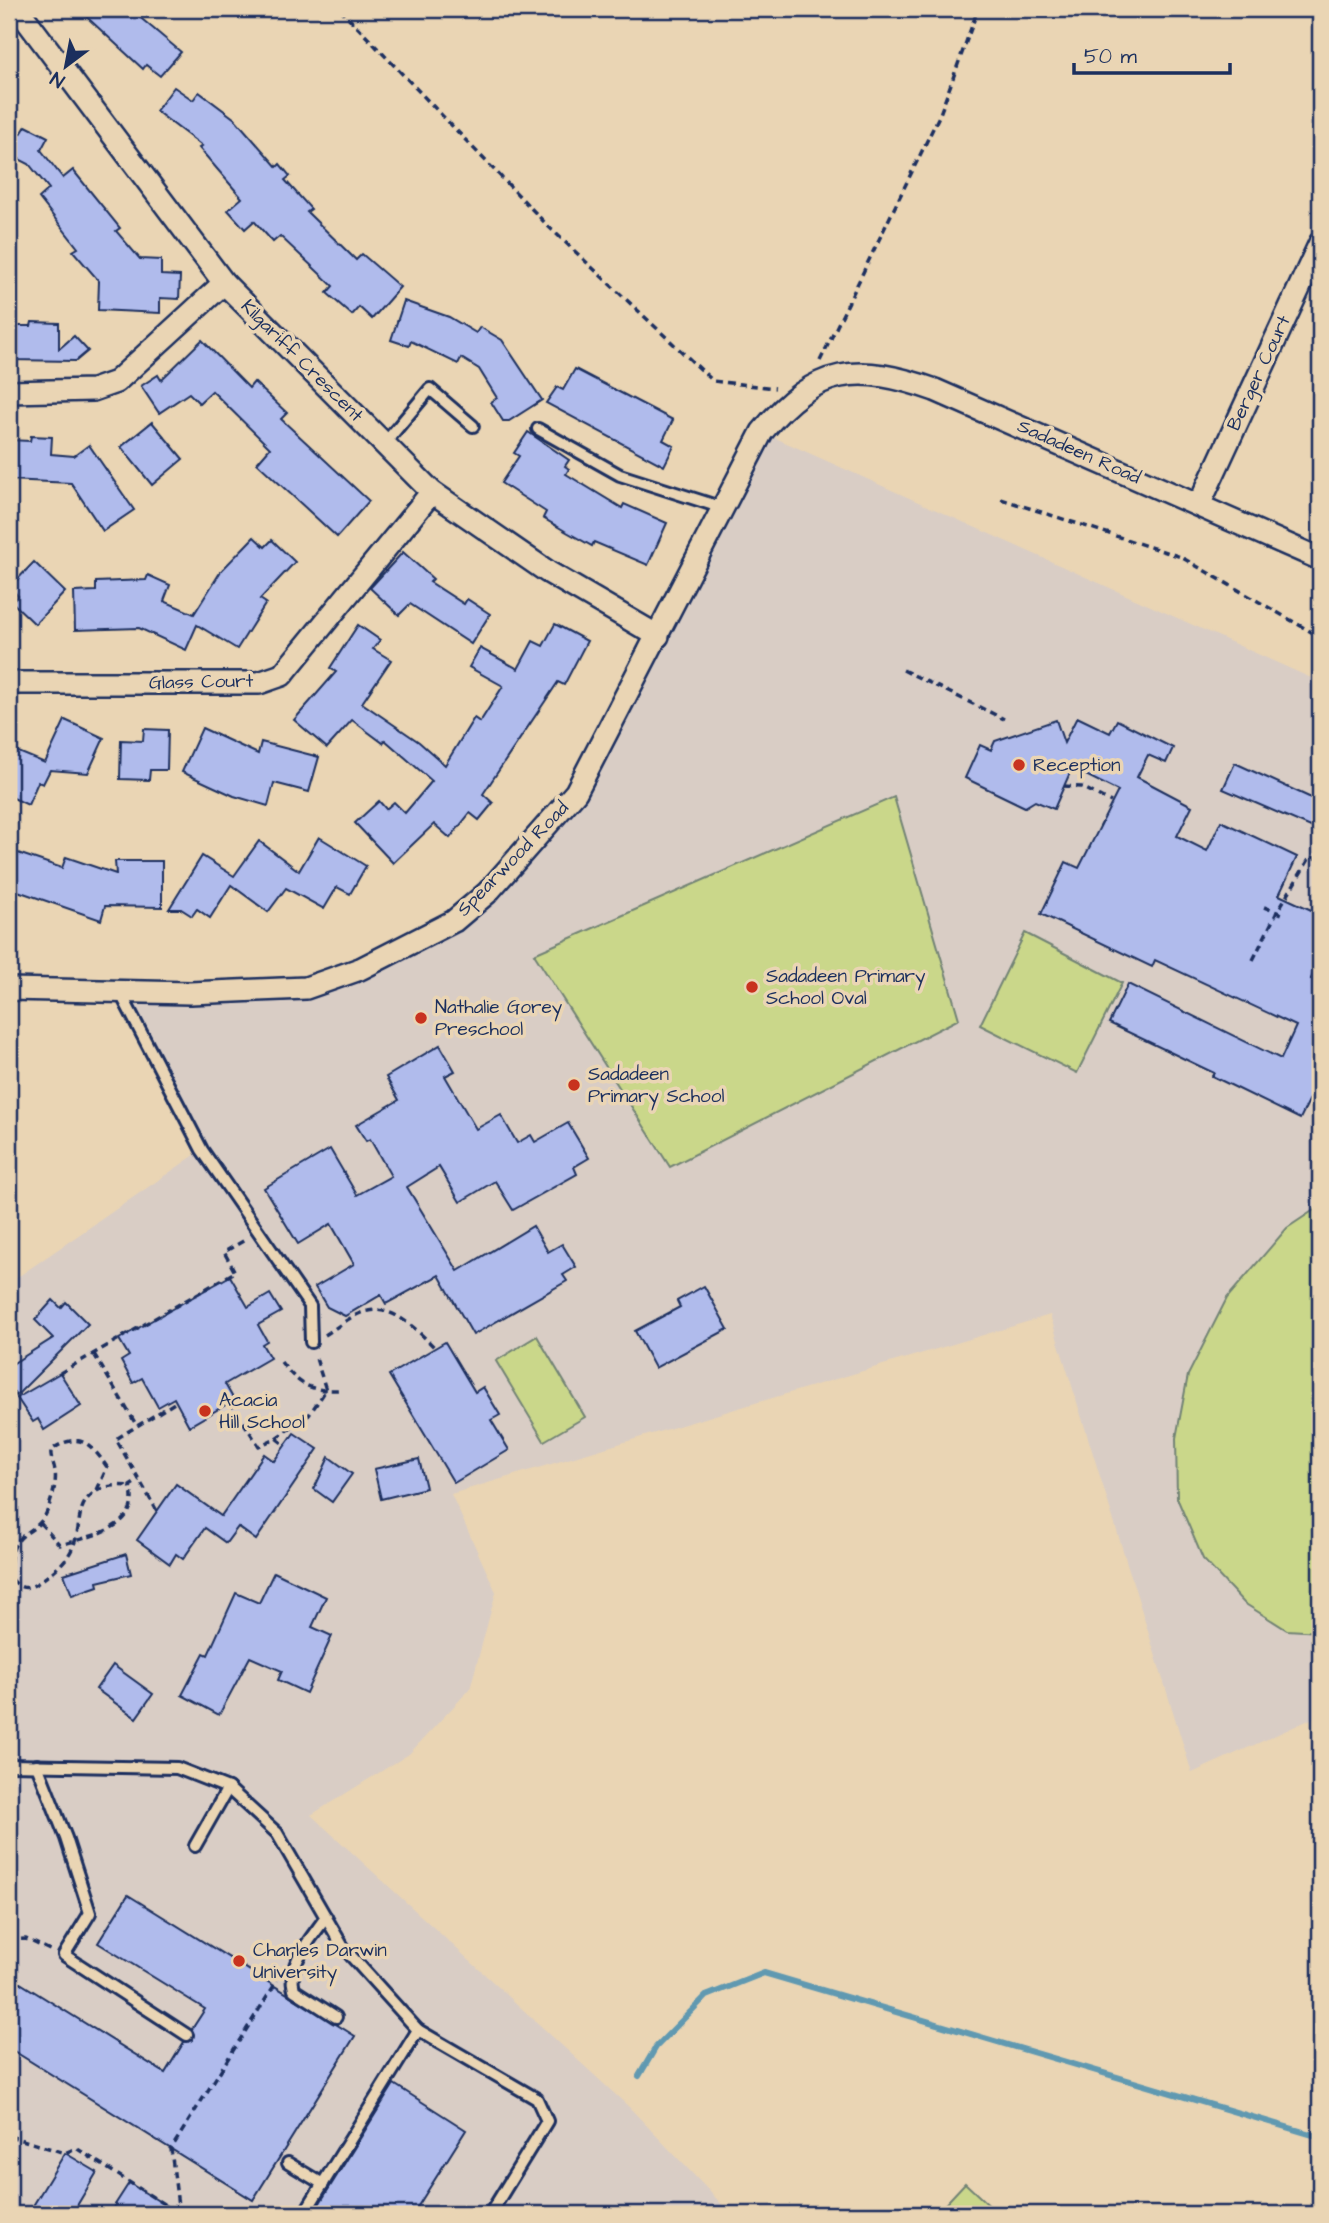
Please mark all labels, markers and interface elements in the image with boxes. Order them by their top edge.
north arrow [32,32,102,102]
scale bar [1074,32,1229,76]
text: 50 m [1084,42,1138,71]
text: N [46,64,70,94]
street label: Kilgariff Crescent [234,294,370,429]
street label: Berger Court [1220,311,1299,435]
street label: Sadadeen Road [1013,413,1145,491]
street label: Glass Court [149,668,254,696]
place label: Reception [1033,752,1120,779]
marker: Reception [1011,757,1027,773]
street label: Spearwood Road [451,795,575,923]
place label: Sadadeen Primary School Oval [766,963,926,1012]
marker: Sadadeen Primary School Oval [744,979,760,995]
place label: Nathalie Gorey Preschool [435,994,563,1043]
marker: Nathalie Gorey Preschool [413,1010,429,1026]
place label: Sadadeen Primary School [588,1061,724,1111]
marker: Sadadeen Primary School [566,1077,582,1093]
place label: Acacia Hill School [219,1387,305,1436]
marker: Acacia Hill School [197,1403,213,1419]
place label: Charles Darwin University [253,1937,387,1987]
marker: Charles Darwin University [231,1953,247,1969]

